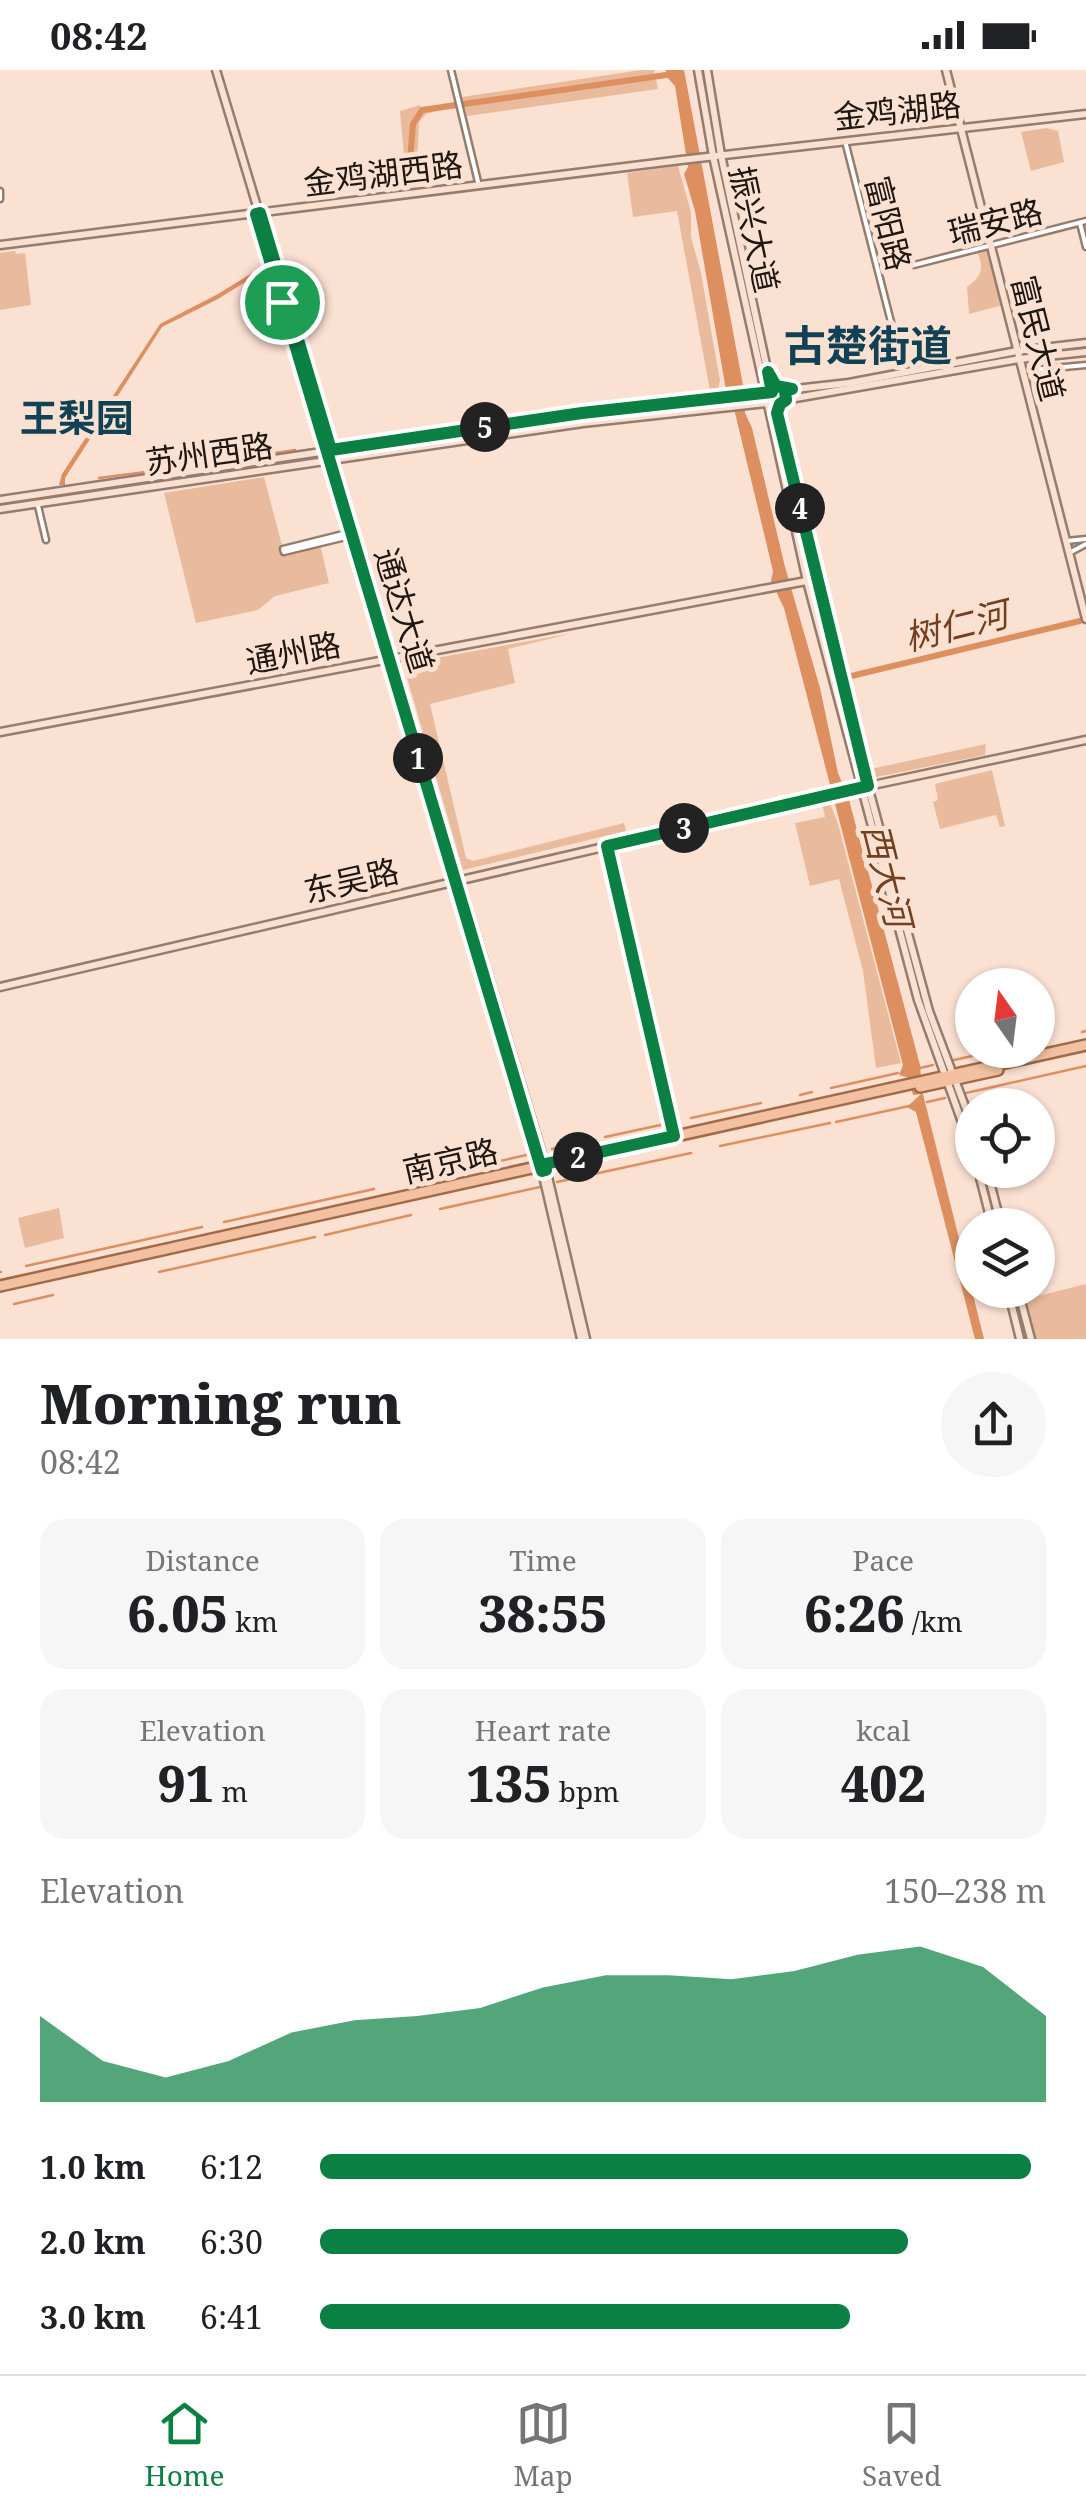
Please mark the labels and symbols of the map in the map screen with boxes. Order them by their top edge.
street label: 金鸡湖路 [831,82,963,138]
street label: 金鸡湖西路 [301,142,465,204]
street label: 振兴大道 [721,162,789,296]
street label: 富阳路 [857,171,921,275]
street label: 瑞安路 [943,189,1047,253]
pin [240,260,325,345]
street label: 富民大道 [1003,271,1075,405]
district label: 古楚街道 [784,316,952,373]
district label: 王梨园 [20,391,134,443]
pin: 5 [460,402,510,452]
street label: 苏州西路 [143,423,275,483]
pin: 4 [775,483,825,533]
street label: 通达大道 [366,543,444,677]
water label: 树仁河 [899,588,1018,661]
street label: 通州路 [242,622,344,682]
pin: 1 [393,733,443,783]
pin: 3 [659,803,709,853]
water label: 西大河 [852,818,925,937]
street label: 东吴路 [299,848,403,912]
north arrow [955,968,1055,1068]
street label: 南京路 [398,1128,502,1192]
pin: 2 [553,1132,603,1182]

